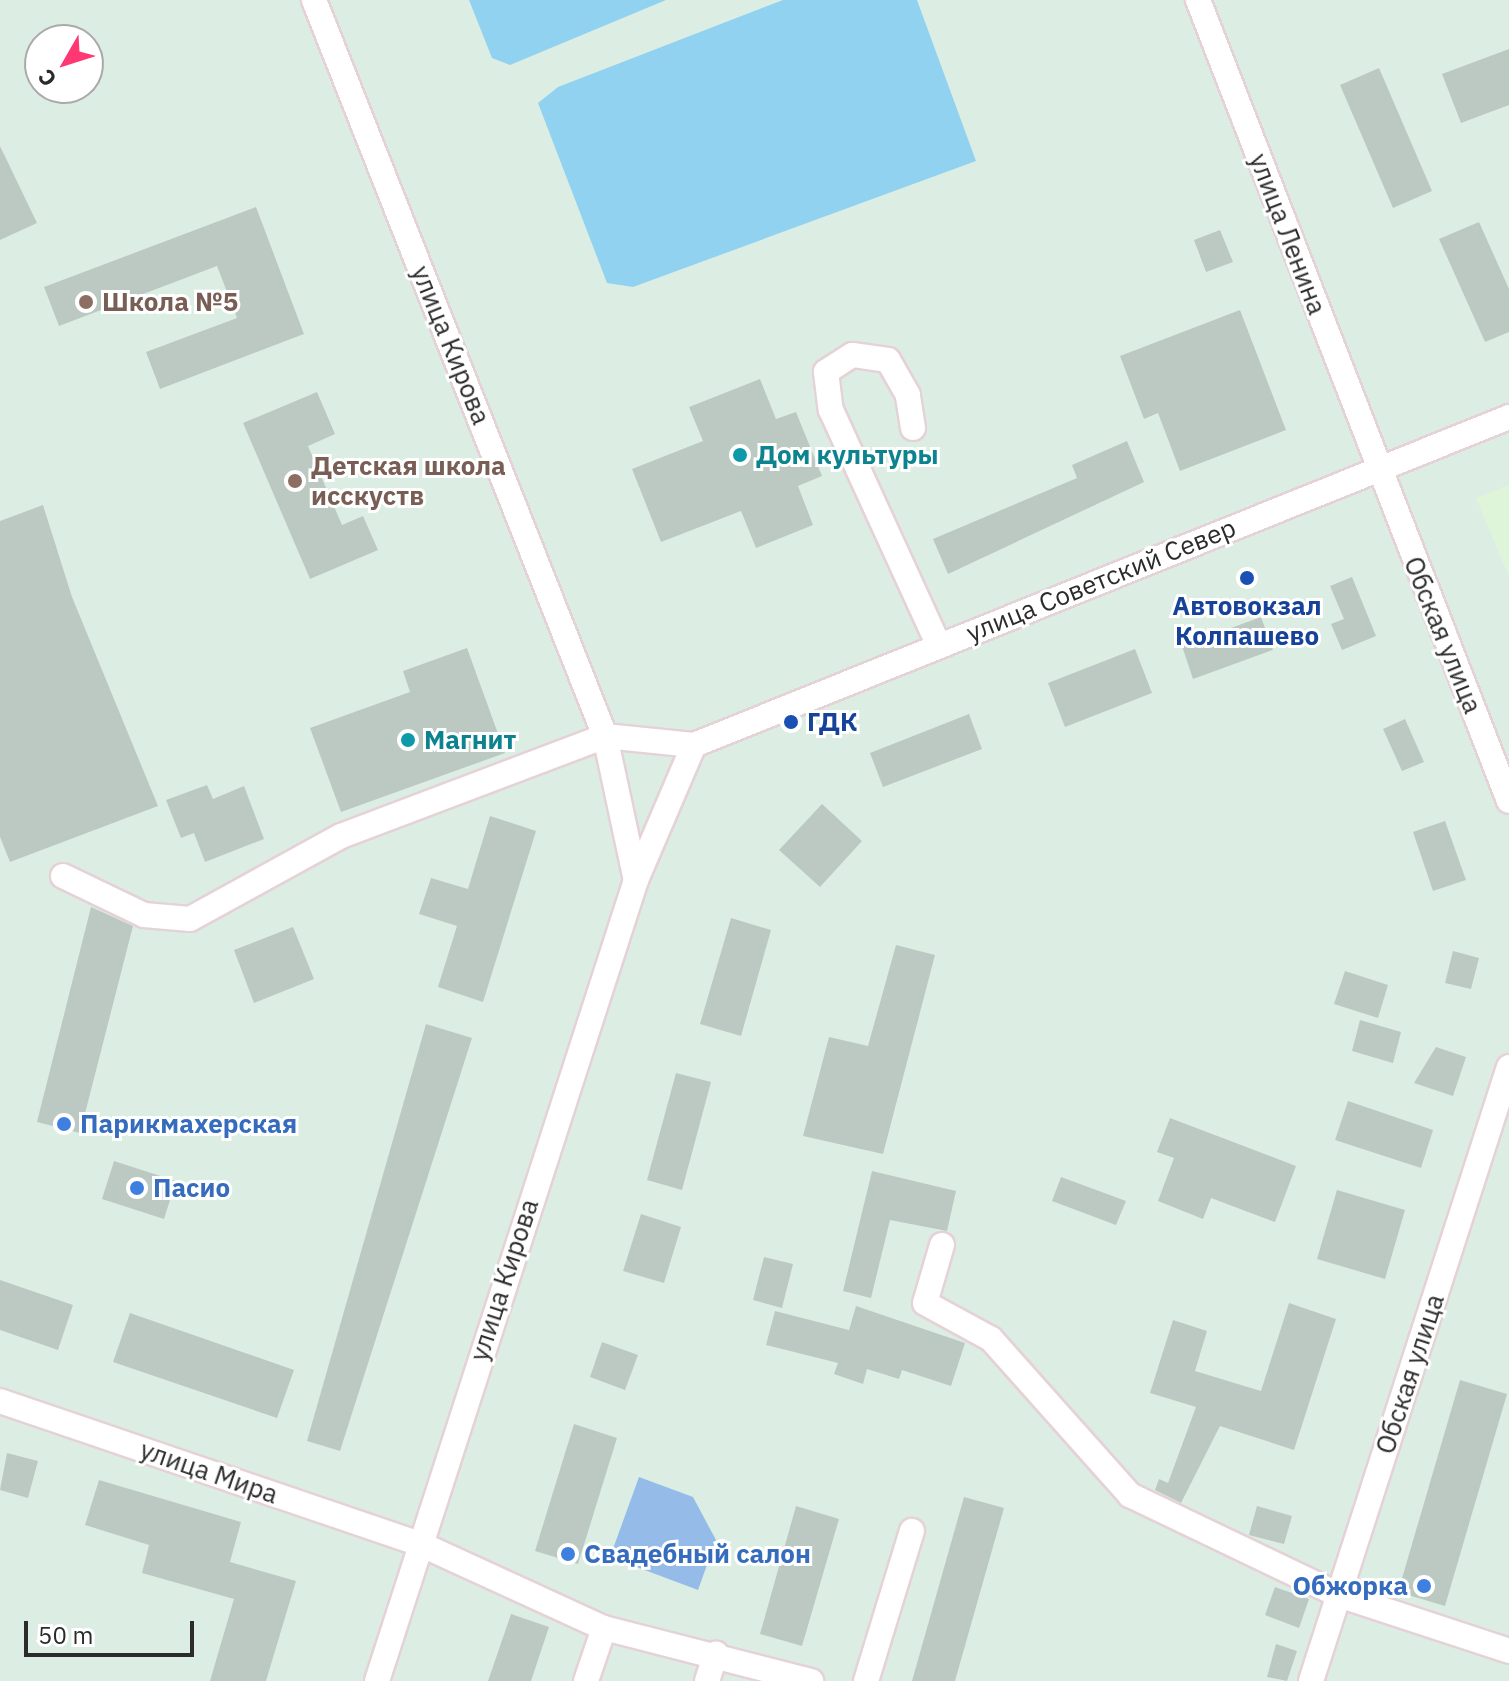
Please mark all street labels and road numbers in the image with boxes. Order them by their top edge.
street label: улица Ленина [1243,149,1333,319]
street label: улица Кирова [405,261,497,429]
street label: улица Советский Север [962,512,1240,648]
street label: Обская улица [1397,552,1489,718]
street label: улица Кирова [463,1195,545,1365]
street label: Обская улица [1369,1290,1451,1458]
street label: улица Мира [136,1434,282,1510]

